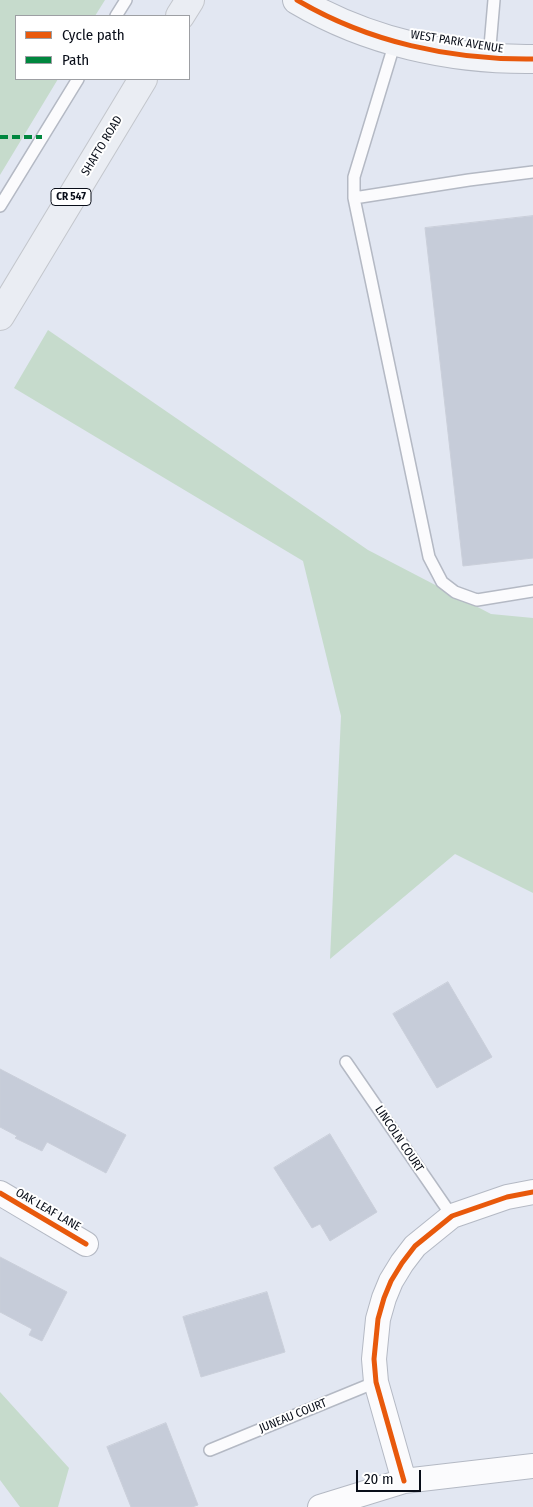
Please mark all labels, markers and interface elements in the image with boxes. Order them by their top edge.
legend [15,15,190,80]
text: Cycle path [62,26,125,44]
street label: WEST PARK AVENUE [409,28,505,56]
text: Path [62,51,89,69]
street label: SHAFTO ROAD [78,113,126,179]
road number: CR 547 [51,188,91,206]
street label: LINCOLN COURT [372,1103,426,1175]
street label: OAK LEAF LANE [13,1186,83,1234]
street label: JUNEAU COURT [257,1396,329,1436]
scale bar [358,1460,423,1492]
text: 20 m [364,1470,394,1488]

